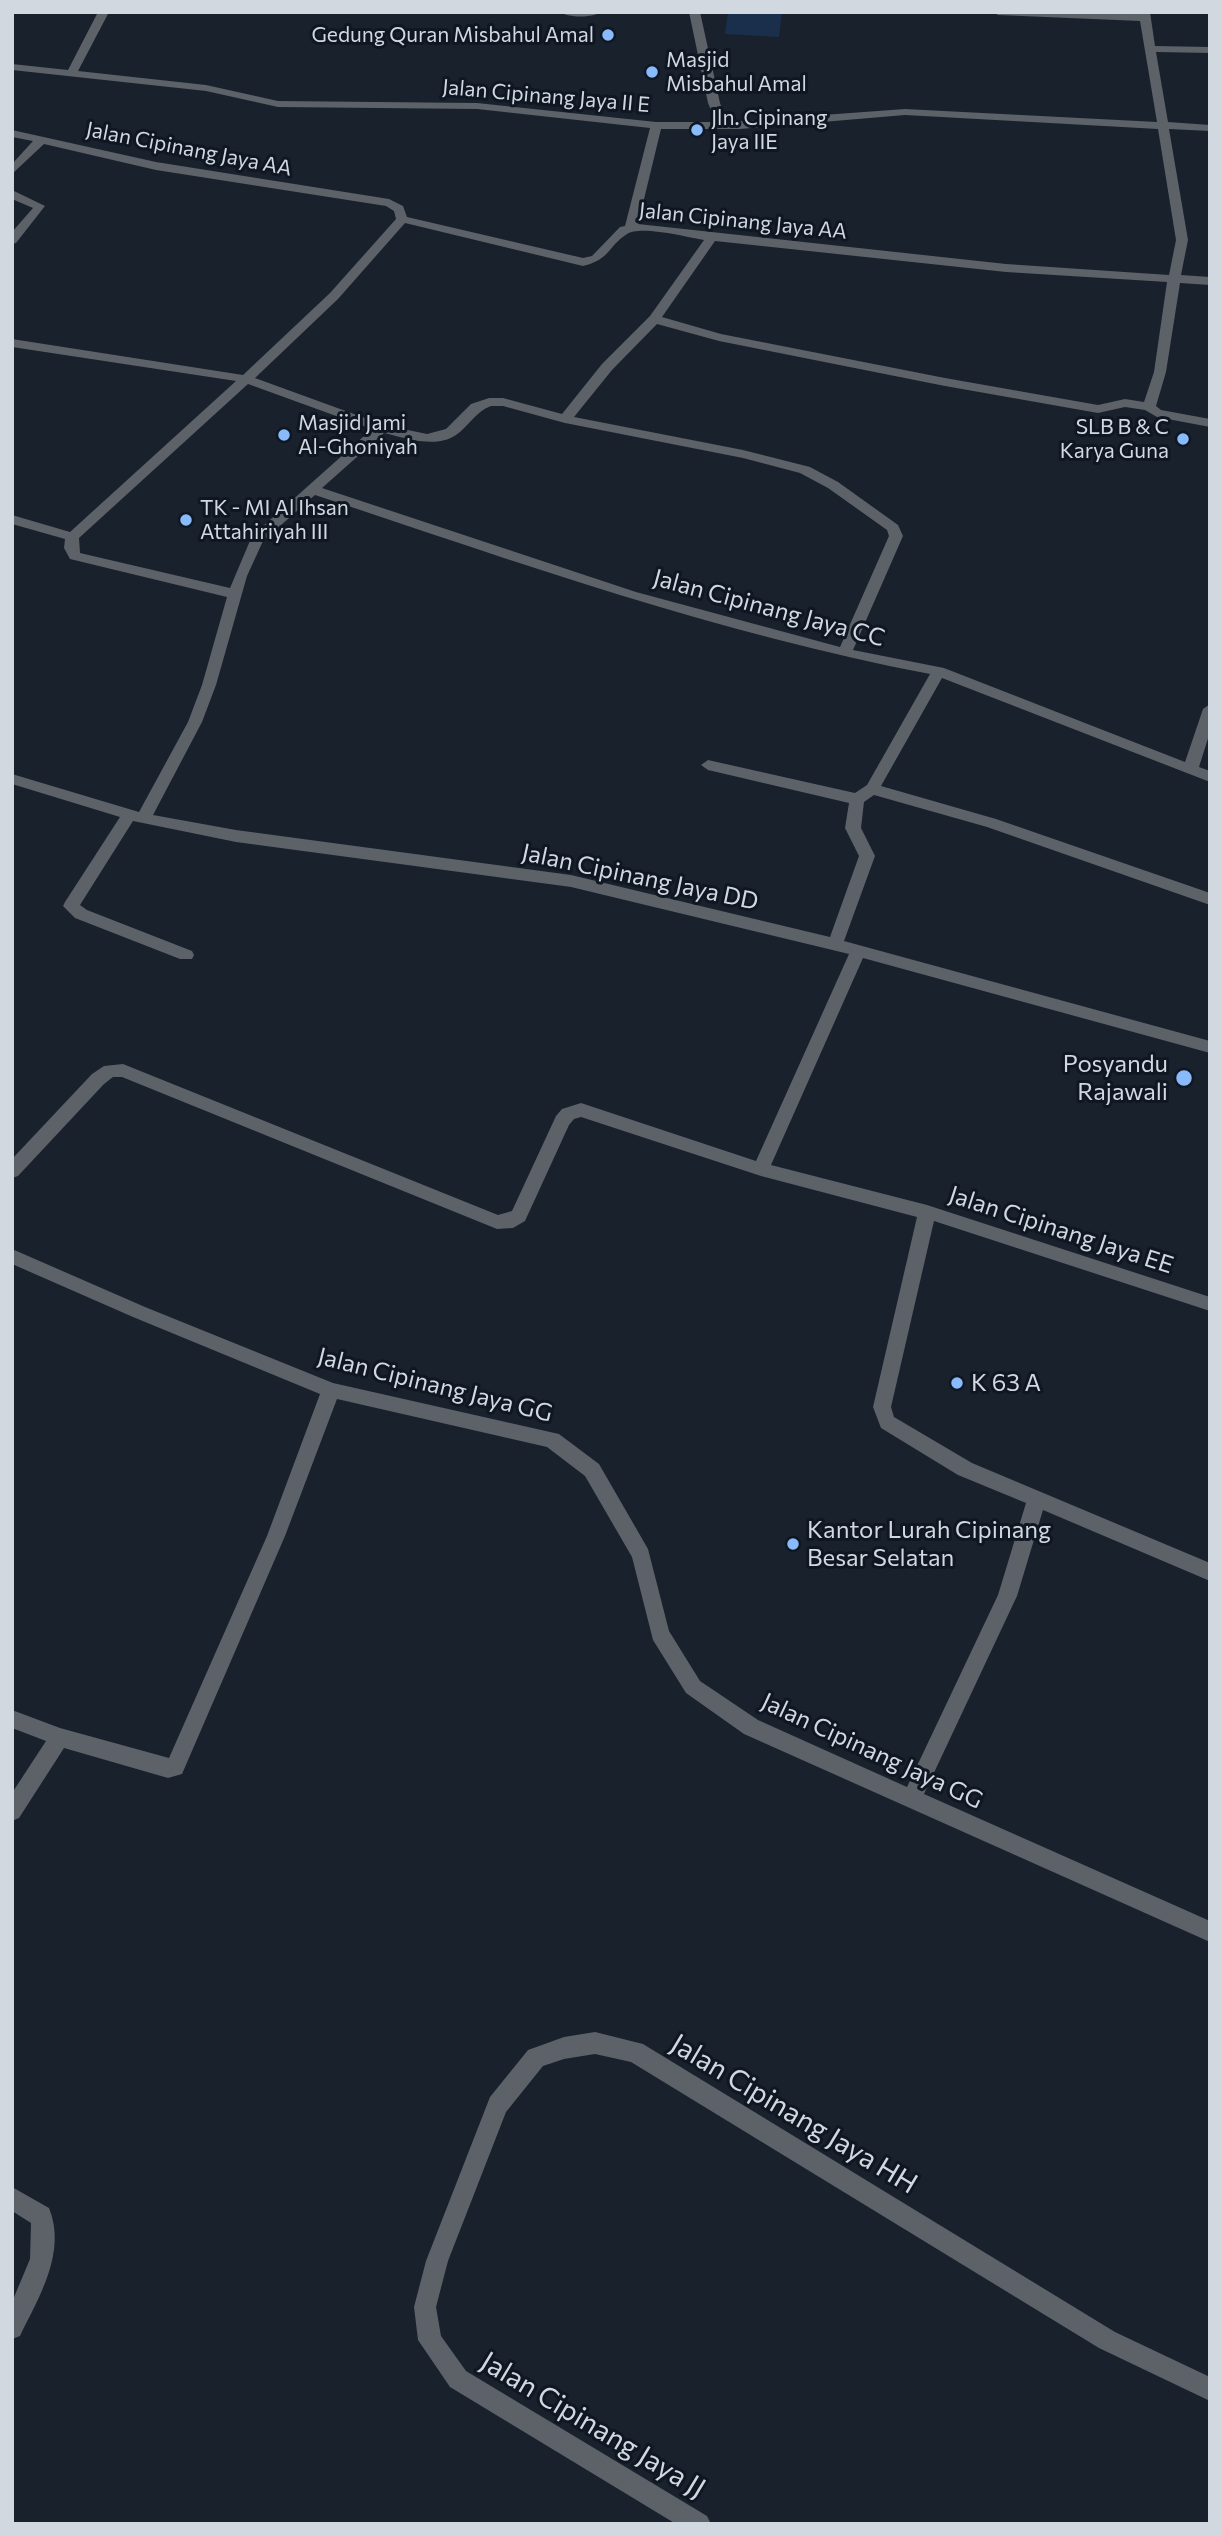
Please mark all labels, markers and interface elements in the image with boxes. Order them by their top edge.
place label: Gedung Quran Misbahul Amal [311,22,594,48]
marker: Gedung Quran Misbahul Amal [600,27,616,43]
place label: Masjid Misbahul Amal [666,47,807,97]
marker: Masjid Misbahul Amal [644,64,660,80]
street label: Jalan Cipinang Jaya II E [441,74,651,118]
place label: Jln. Cipinang Jaya IIE [711,105,827,155]
street label: Jalan Cipinang Jaya AA [84,117,294,181]
marker: Jln. Cipinang Jaya IIE [689,122,705,138]
street label: Jalan Cipinang Jaya AA [638,198,848,244]
place label: Masjid Jami Al-Ghoniyah [298,410,418,460]
place label: SLB B & C Karya Guna [1060,414,1169,464]
marker: Masjid Jami Al-Ghoniyah [276,427,292,443]
marker: SLB B & C Karya Guna [1175,431,1191,447]
place label: TK - MI Al Ihsan Attahiriyah III [200,495,349,545]
marker: TK - MI Al Ihsan Attahiriyah III [178,512,194,528]
street label: Jalan Cipinang Jaya CC [650,563,888,653]
street label: Jalan Cipinang Jaya DD [519,838,761,916]
place label: Posyandu Rajawali [1063,1050,1168,1106]
marker: Posyandu Rajawali [1174,1068,1194,1088]
street label: Jalan Cipinang Jaya EE [945,1180,1177,1280]
street label: Jalan Cipinang Jaya GG [315,1342,555,1428]
place label: K 63 A [971,1369,1041,1397]
marker: K 63 A [949,1375,965,1391]
place label: Kantor Lurah Cipinang Besar Selatan [807,1516,1051,1572]
marker: Kantor Lurah Cipinang Besar Selatan [785,1536,801,1552]
street label: Jalan Cipinang Jaya GG [757,1687,987,1815]
street label: Jalan Cipinang Jaya HH [664,2027,924,2201]
street label: Jalan Cipinang Jaya JJ [474,2345,712,2505]

